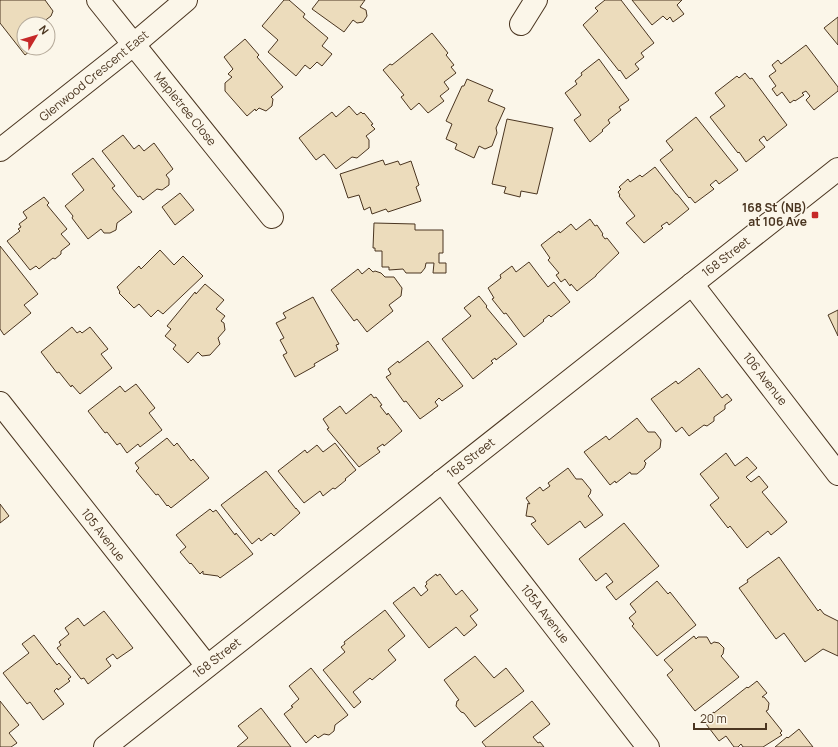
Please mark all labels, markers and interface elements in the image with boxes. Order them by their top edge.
north arrow [16,16,56,56]
text: N [36,22,53,37]
street label: Glenwood Crescent East [35,26,152,125]
street label: Mapletree Close [150,68,221,149]
place label: 168 St (NB) at 106 Ave [742,199,807,230]
marker: 168 St (NB) at 106 Ave [810,210,820,220]
street label: 168 Street [698,232,753,281]
street label: 106 Avenue [739,349,791,409]
street label: 168 Street [443,433,498,482]
street label: 105 Avenue [77,505,129,565]
street label: 105A Avenue [517,581,574,647]
street label: 168 Street [189,633,244,682]
scale bar [694,705,766,731]
text: 20 m [700,710,727,727]

